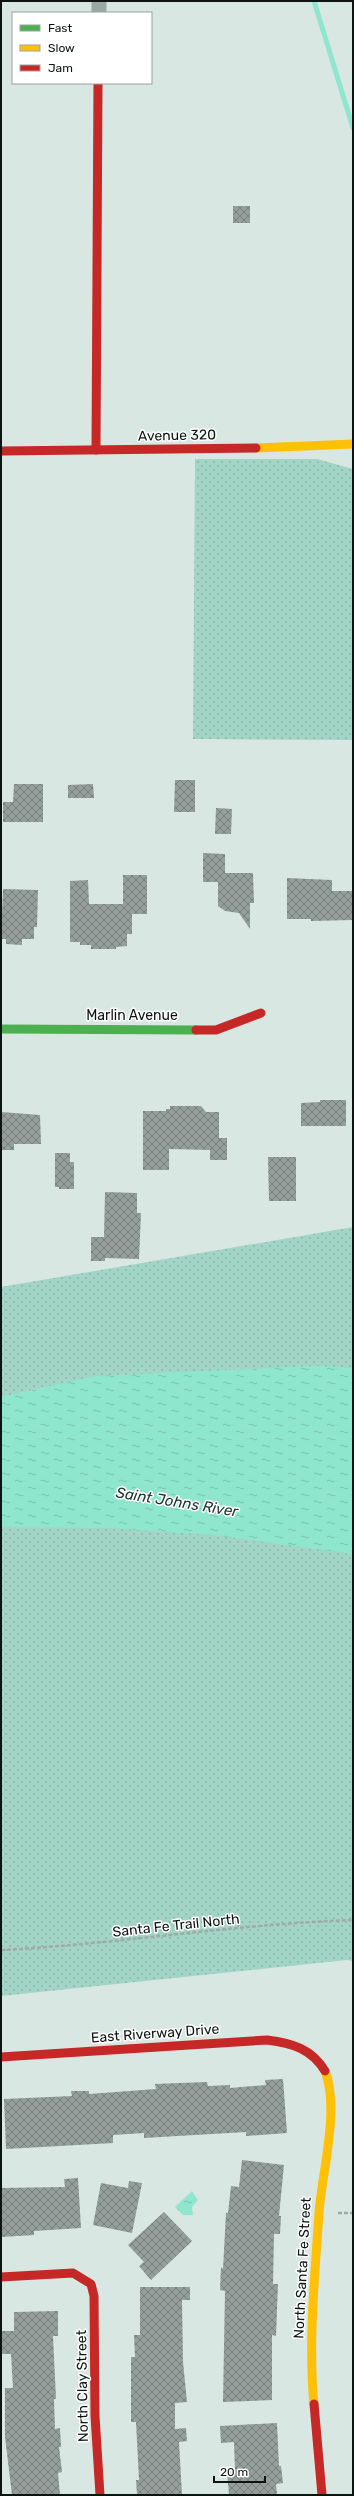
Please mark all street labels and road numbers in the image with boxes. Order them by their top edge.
street label: Avenue 320 [138,426,216,445]
street label: Marlin Avenue [86,1007,178,1024]
street label: Santa Fe Trail North [112,1910,240,1941]
street label: East Riverway Drive [90,2021,220,2046]
street label: North Santa Fe Street [290,2196,315,2339]
street label: North Clay Street [73,2329,92,2442]

